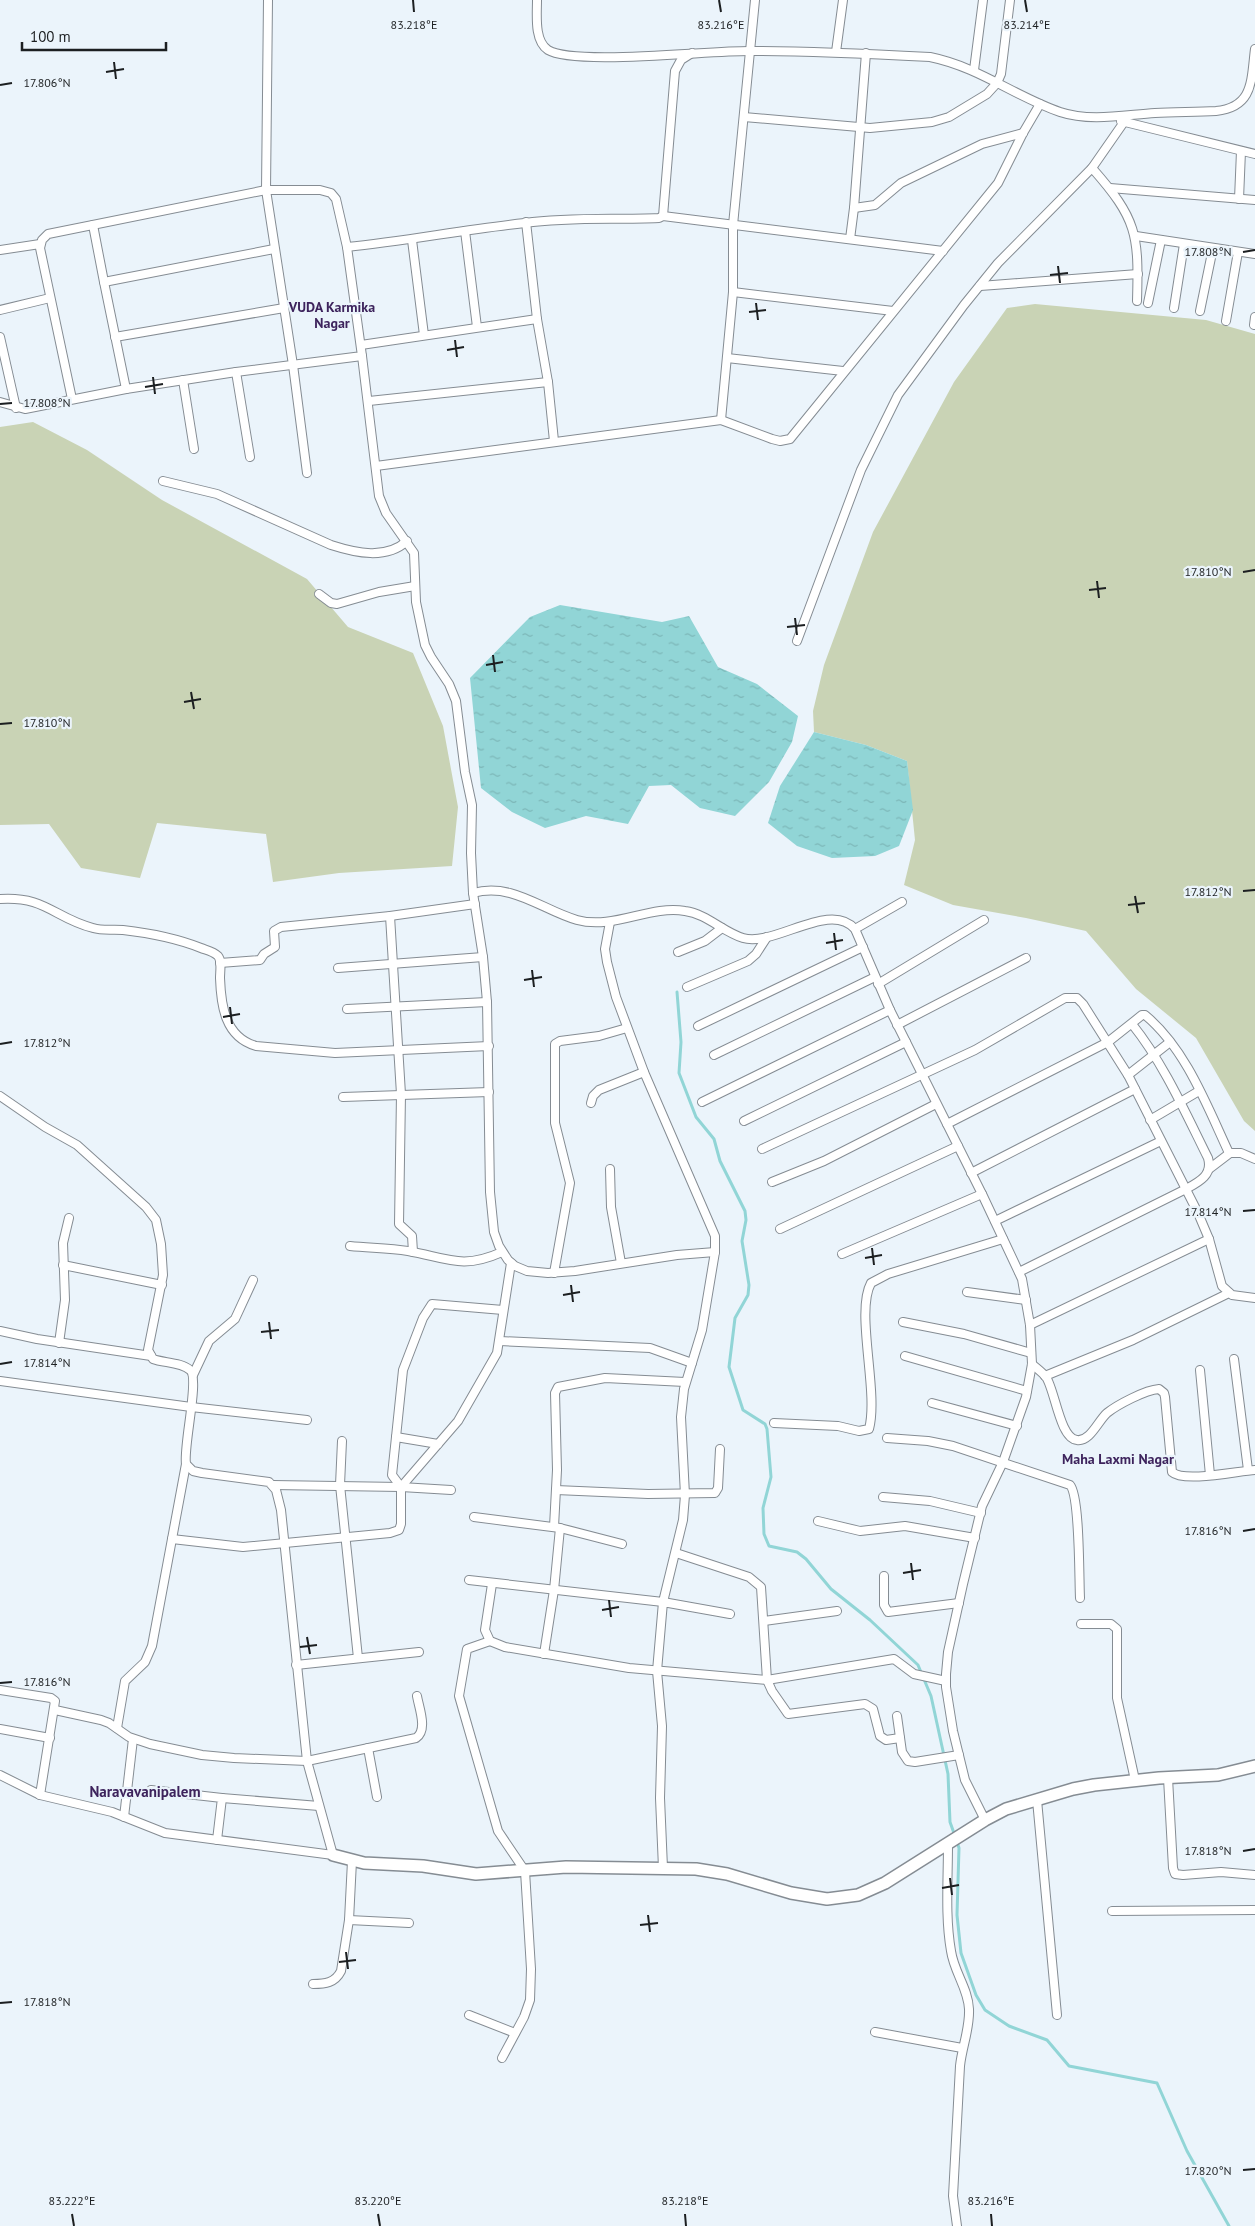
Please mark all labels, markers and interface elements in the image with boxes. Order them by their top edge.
text: 83.218°E [391,17,437,32]
text: 83.216°E [698,17,744,32]
text: 83.214°E [1004,17,1050,32]
scale bar [22,20,166,52]
text: 100 m [30,27,71,46]
text: 17.806°N [23,75,71,90]
text: 17.808°N [1184,244,1232,259]
district label: VUDA Karmika Nagar [288,298,375,332]
text: 17.808°N [23,395,71,410]
text: 17.810°N [1184,564,1232,579]
text: 17.810°N [23,715,71,730]
text: 17.812°N [1184,884,1232,899]
text: 17.812°N [23,1035,71,1050]
text: 17.814°N [1184,1204,1232,1219]
text: 17.814°N [23,1355,71,1370]
district label: Maha Laxmi Nagar [1062,1450,1174,1468]
text: 17.816°N [1184,1523,1232,1538]
text: 17.816°N [23,1674,71,1689]
district label: Naravavanipalem [89,1782,201,1801]
text: 17.818°N [1184,1843,1232,1858]
text: 17.818°N [23,1994,71,2009]
text: 17.820°N [1184,2163,1232,2178]
text: 83.222°E [49,2193,95,2208]
text: 83.220°E [355,2193,401,2208]
text: 83.218°E [662,2193,708,2208]
text: 83.216°E [968,2193,1014,2208]

